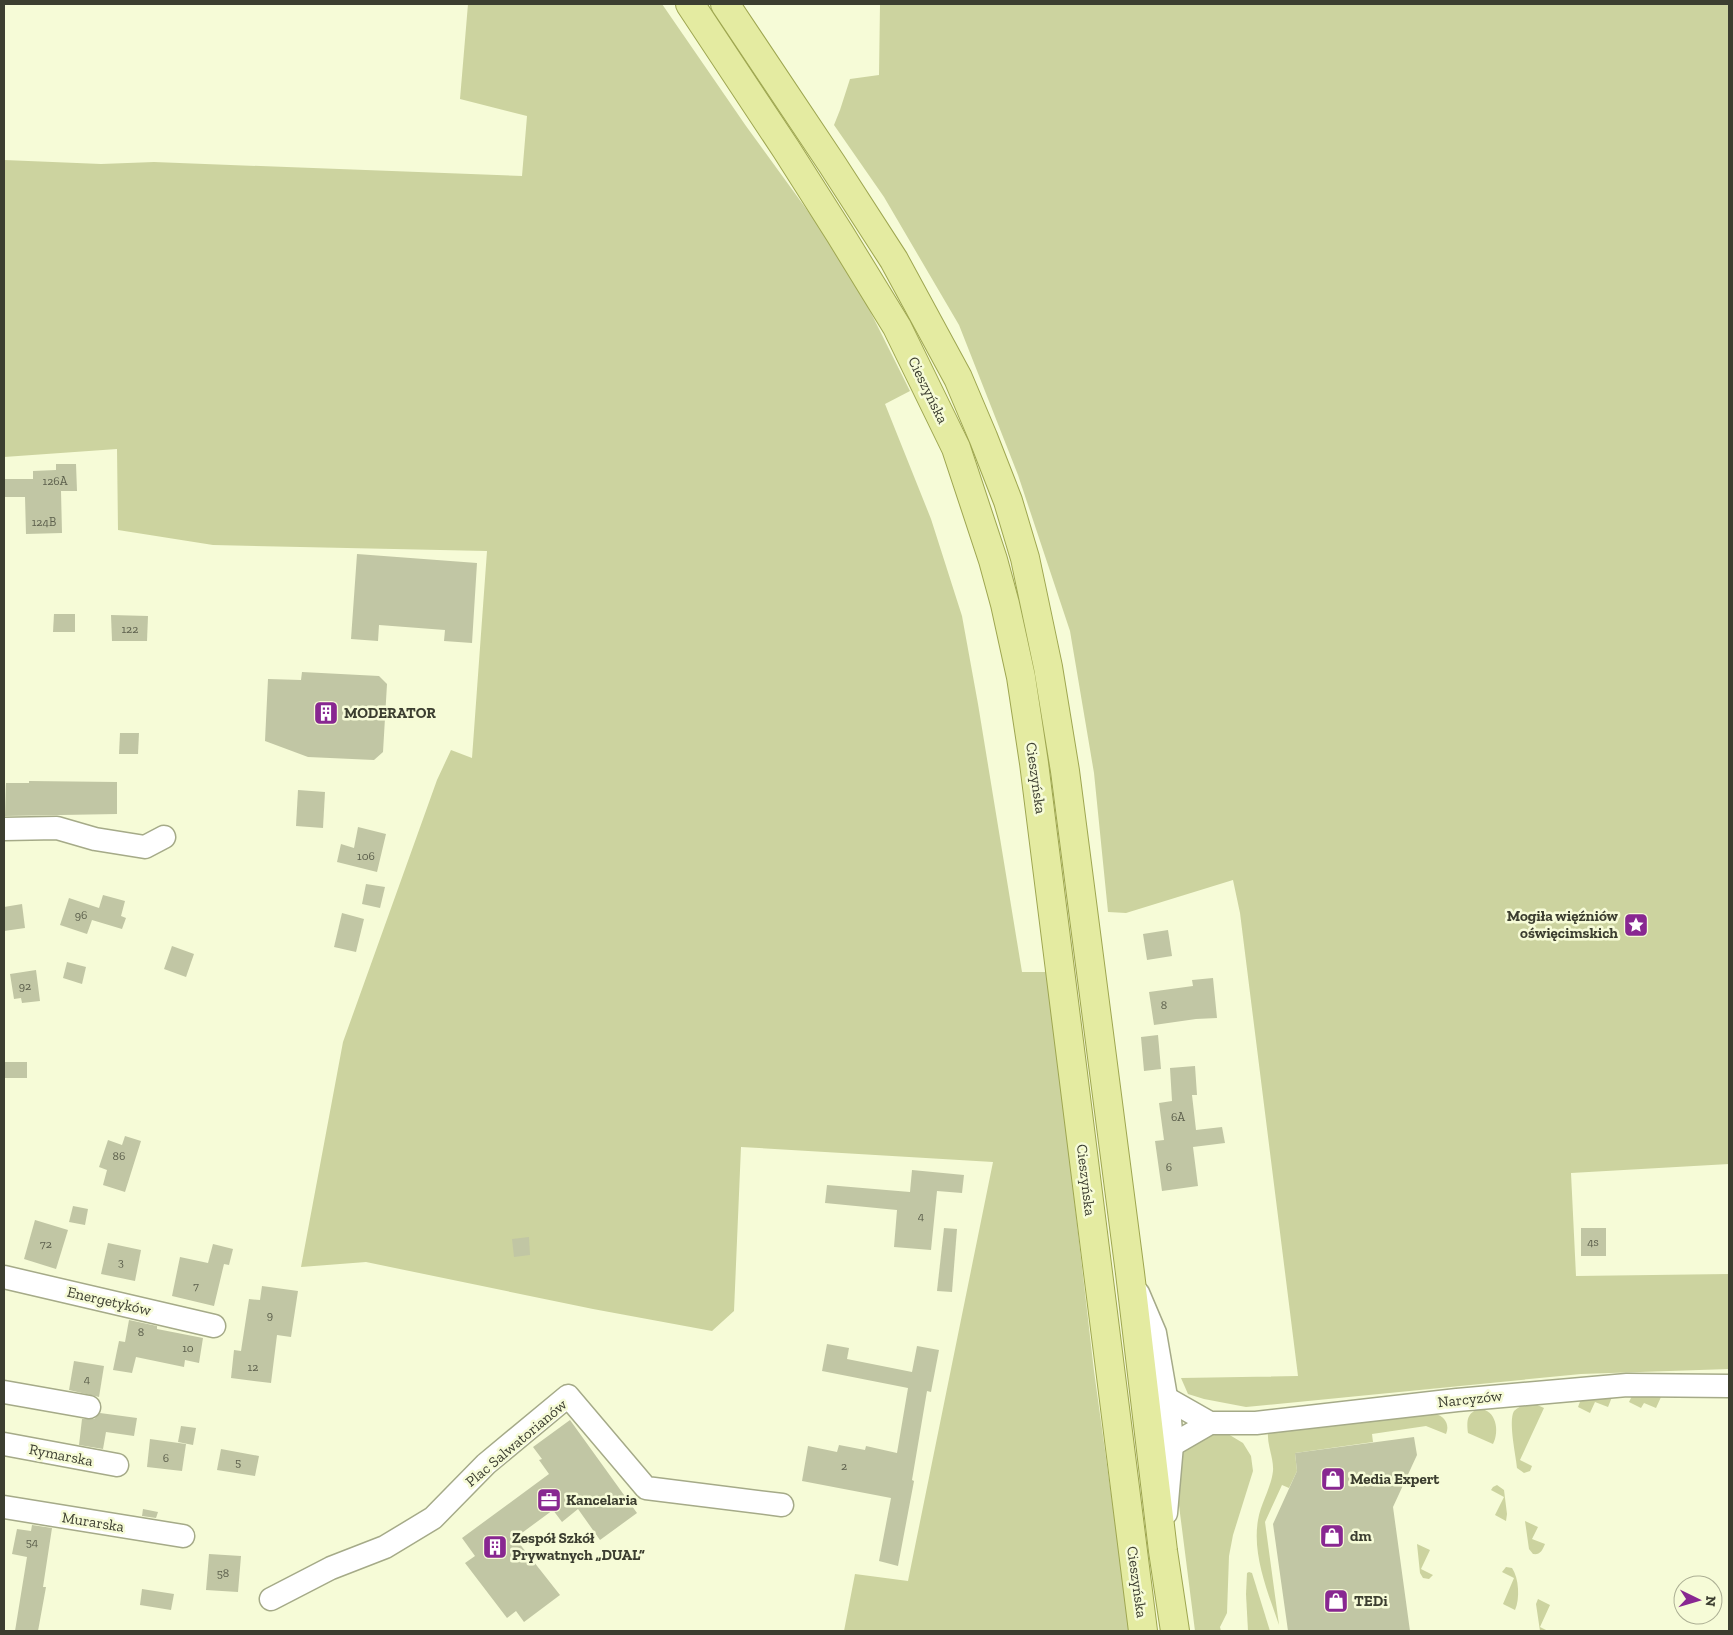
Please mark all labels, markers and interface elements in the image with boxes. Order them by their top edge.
street label: Cieszyńska [904,354,952,426]
house number: 126A [43,474,68,488]
house number: 124B [32,515,56,529]
house number: 122 [122,622,138,636]
building icon: MODERATOR [313,700,339,726]
place label: MODERATOR [344,704,436,722]
street label: Cieszyńska [1022,741,1050,815]
house number: 106 [357,849,375,863]
place label: Mogiła więźniów oświęcimskich [1507,907,1619,942]
house number: 96 [75,908,87,922]
place icon: Mogiła więźniów oświęcimskich [1623,912,1649,938]
house number: 92 [19,979,31,993]
house number: 8 [1161,998,1167,1012]
house number: 6A [1171,1110,1185,1124]
street label: Cieszyńska [1073,1143,1099,1217]
house number: 86 [113,1149,125,1163]
house number: 6 [1166,1160,1172,1174]
house number: 4 [918,1209,925,1223]
house number: 4s [1587,1235,1599,1249]
house number: 72 [40,1237,52,1251]
house number: 3 [118,1255,124,1269]
house number: 7 [193,1279,199,1293]
street label: Energetyków [65,1283,153,1320]
house number: 9 [267,1308,273,1322]
house number: 8 [138,1325,144,1339]
house number: 10 [182,1341,194,1355]
house number: 12 [248,1360,258,1374]
house number: 4 [84,1372,91,1386]
street label: Narcyzów [1437,1387,1504,1411]
street label: Plac Salwatorianów [462,1395,571,1491]
street label: Rymarska [27,1440,95,1470]
house number: 6 [163,1451,169,1465]
house number: 5 [235,1455,241,1469]
house number: 2 [841,1459,847,1473]
shop icon: Media Expert [1320,1466,1346,1492]
place label: Media Expert [1350,1470,1440,1488]
office icon: Kancelaria [536,1487,562,1513]
place label: Kancelaria [566,1491,638,1509]
street label: Murarska [61,1508,125,1536]
shop icon: dm [1319,1523,1345,1549]
place label: dm [1350,1527,1372,1545]
place label: Zespół Szkół Prywatnych „DUAL” [512,1529,645,1564]
building icon: Zespół Szkół Prywatnych „DUAL” [482,1534,508,1560]
house number: 54 [26,1535,39,1549]
street label: Cieszyńska [1123,1545,1151,1619]
house number: 58 [217,1566,229,1580]
north arrow [1673,1575,1723,1625]
shop icon: TEDi [1323,1588,1349,1614]
place label: TEDi [1354,1592,1388,1610]
text: N [1701,1595,1719,1607]

